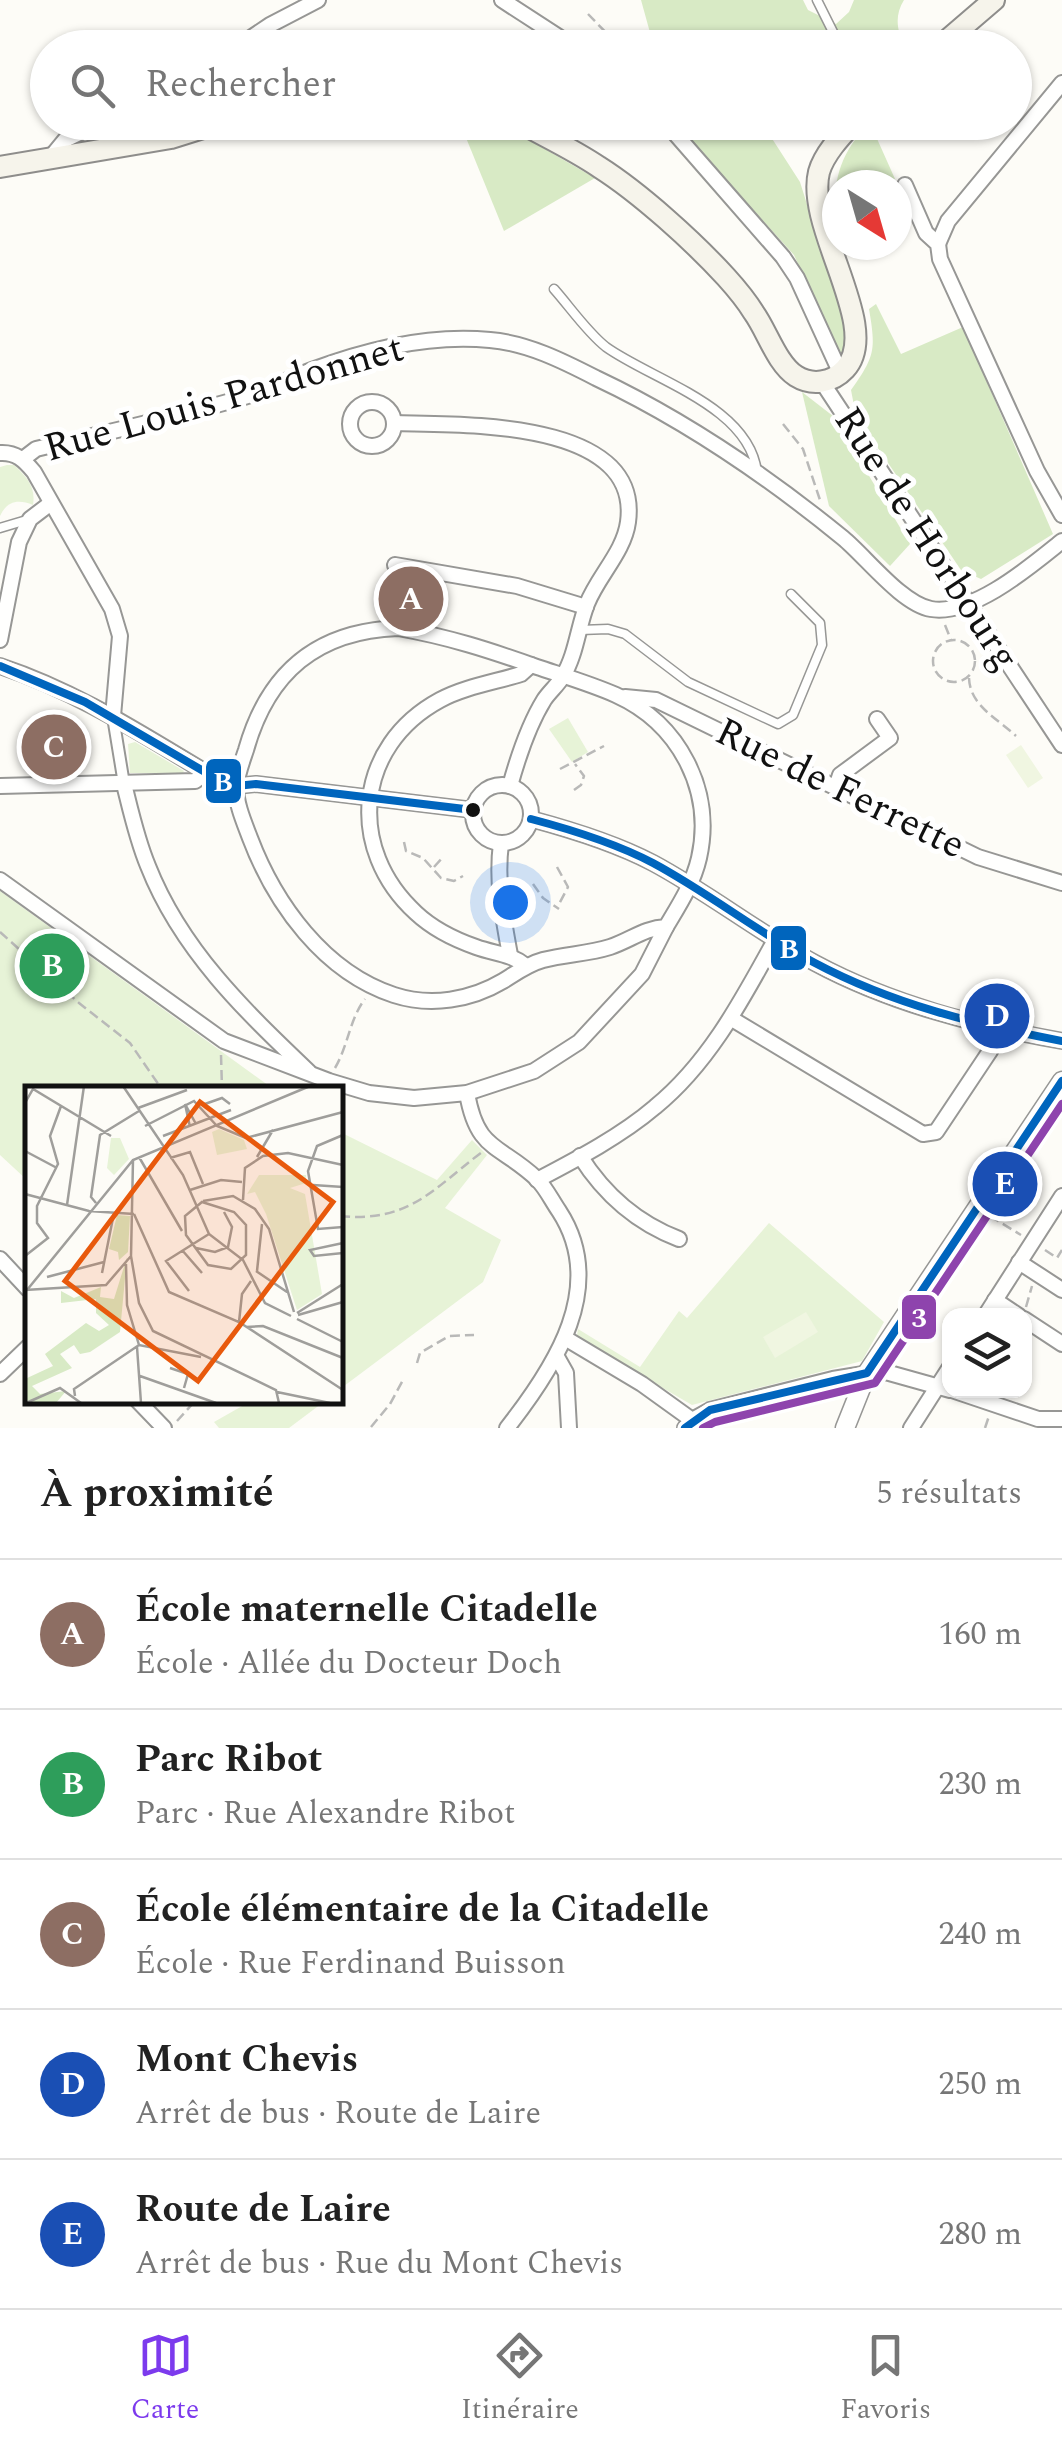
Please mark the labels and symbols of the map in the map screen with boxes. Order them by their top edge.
north arrow [822,170,912,260]
street label: Rue Louis Pardonnet [37,318,411,480]
street label: Rue de Horbourg [818,395,1034,683]
pin: A [378,562,444,636]
street label: Rue de Ferrette [705,702,975,876]
pin: C [22,710,86,784]
line badge: B [204,757,243,805]
text: B [213,761,233,804]
unlabelled marker [463,800,483,820]
your location [485,877,536,928]
line badge: B [769,924,808,972]
pin: B [20,928,84,1004]
text: B [779,928,799,971]
pin: D [964,978,1030,1054]
inset map [25,1086,342,1403]
pin: E [972,1146,1038,1222]
line badge: 3 [900,1293,938,1341]
text: 3 [911,1297,927,1340]

